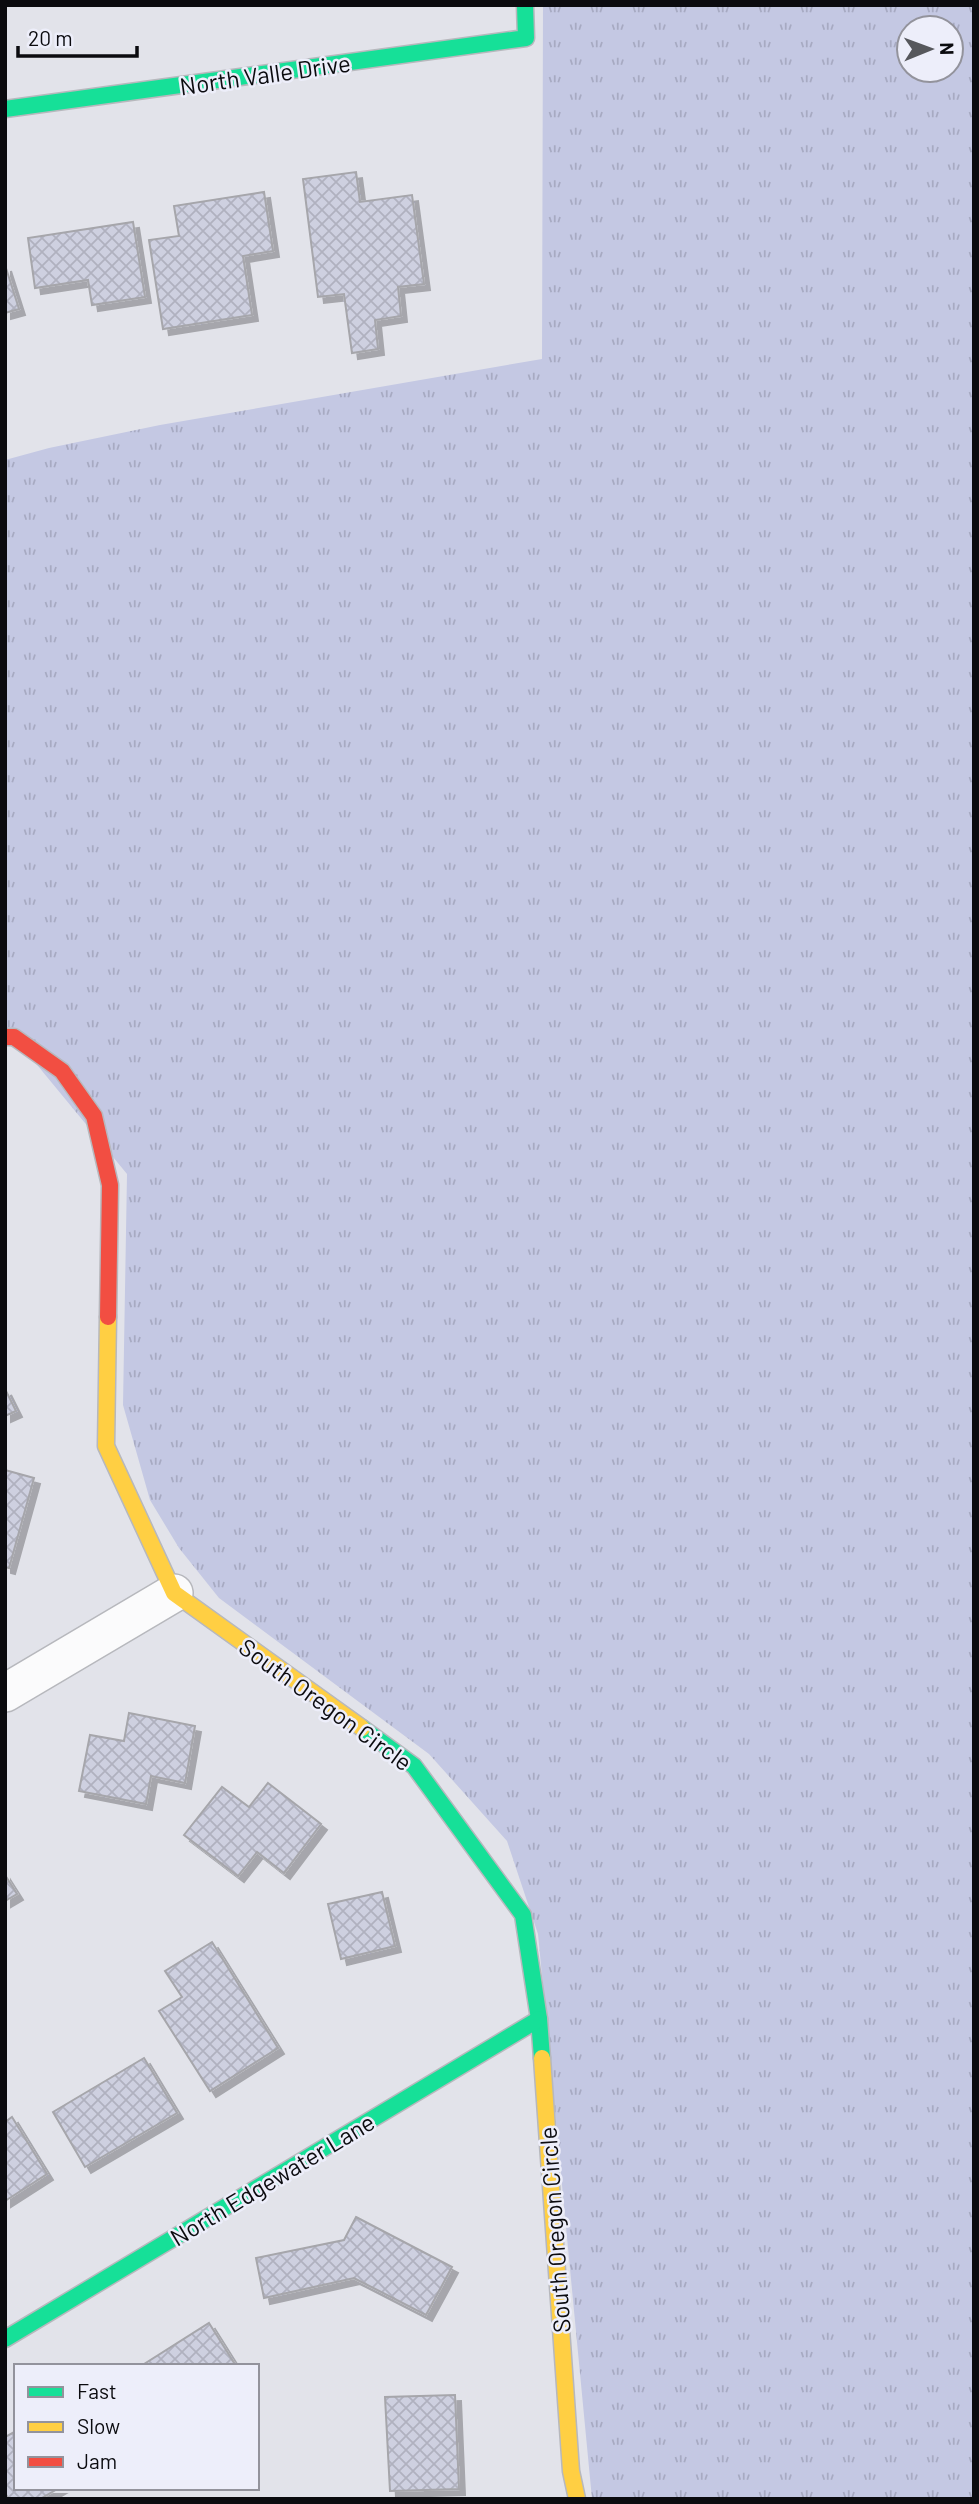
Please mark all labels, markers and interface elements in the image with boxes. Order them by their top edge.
scale bar [18,14,136,58]
north arrow [895,14,965,84]
text: 20 m [28,25,73,50]
text: N [936,42,959,55]
street label: North Valle Drive [178,48,352,100]
street label: South Oregon Circle [234,1632,418,1776]
street label: North Edgewater Lane [165,2107,379,2251]
street label: South Oregon Circle [532,2126,576,2334]
legend [14,2364,259,2490]
text: Fast [77,2378,117,2403]
text: Slow [77,2413,120,2438]
text: Jam [77,2448,117,2473]

